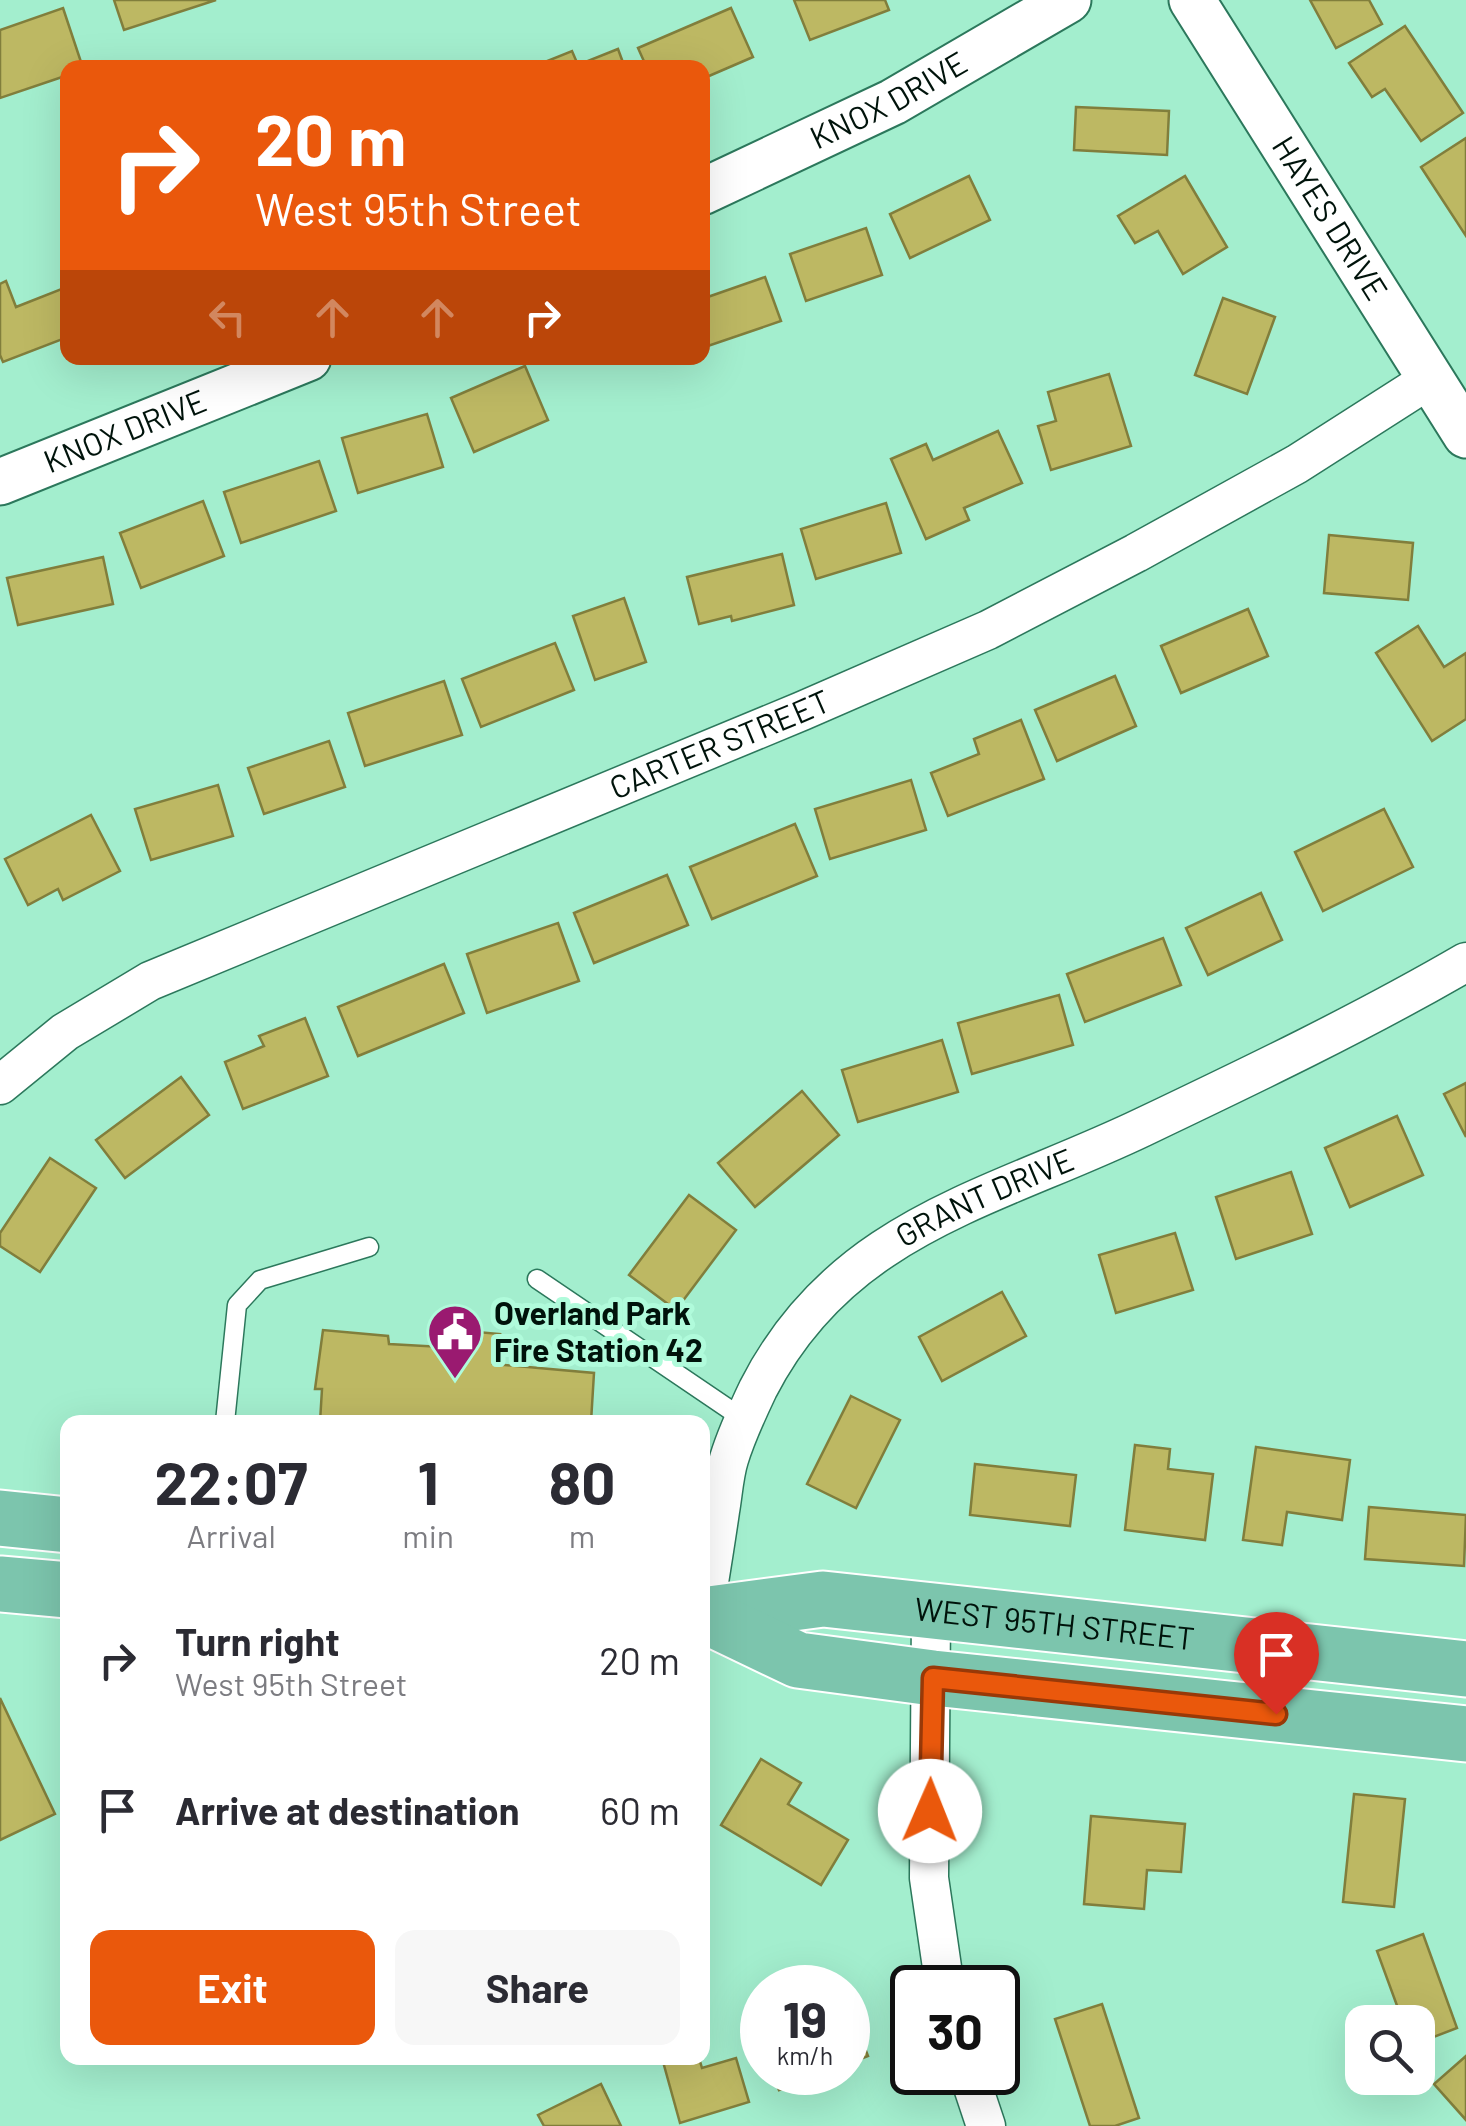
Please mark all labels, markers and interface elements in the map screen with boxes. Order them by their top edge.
street label: KNOX DRIVE [803,42,973,155]
text: 20 m [255,96,407,180]
icon: right [90,100,220,230]
street label: HAYES DRIVE [1266,128,1397,306]
text: West 95th Street [255,181,582,235]
icon: left [200,290,255,345]
icon: ahead [305,290,360,345]
icon: ahead [410,290,465,345]
icon: right [515,290,570,345]
street label: KNOX DRIVE [38,380,211,479]
street label: CARTER STREET [604,680,835,806]
street label: GRANT DRIVE [888,1139,1079,1254]
place label: Overland Park Fire Station 42 [494,1293,703,1368]
public building icon: Overland Park Fire Station 42 [425,1302,485,1381]
text: 22:07 [155,1445,308,1517]
text: 1 [418,1445,439,1517]
text: 80 [549,1445,615,1517]
text: Arrival [186,1516,276,1554]
text: min [402,1516,454,1554]
text: m [569,1516,595,1554]
street label: WEST 95TH STREET [913,1588,1197,1656]
pin [1234,1612,1319,1715]
text: Turn right [175,1618,340,1664]
icon: arrive [1249,1627,1304,1682]
icon: right [90,1633,145,1688]
text: 20 m [599,1637,680,1683]
text: West 95th Street [175,1664,407,1702]
position arrow [878,1759,982,1863]
icon: arrive [90,1783,145,1838]
text: Arrive at destination [175,1787,520,1833]
text: 60 m [600,1787,680,1833]
button: Exit [90,1930,375,2045]
button: Share [395,1930,680,2045]
speed limit sign: 30 [890,1965,1020,2095]
text: 19 [783,1988,827,2048]
map controls [1345,2005,1435,2095]
button: search [1345,2005,1435,2095]
text: km/h [777,2040,833,2070]

